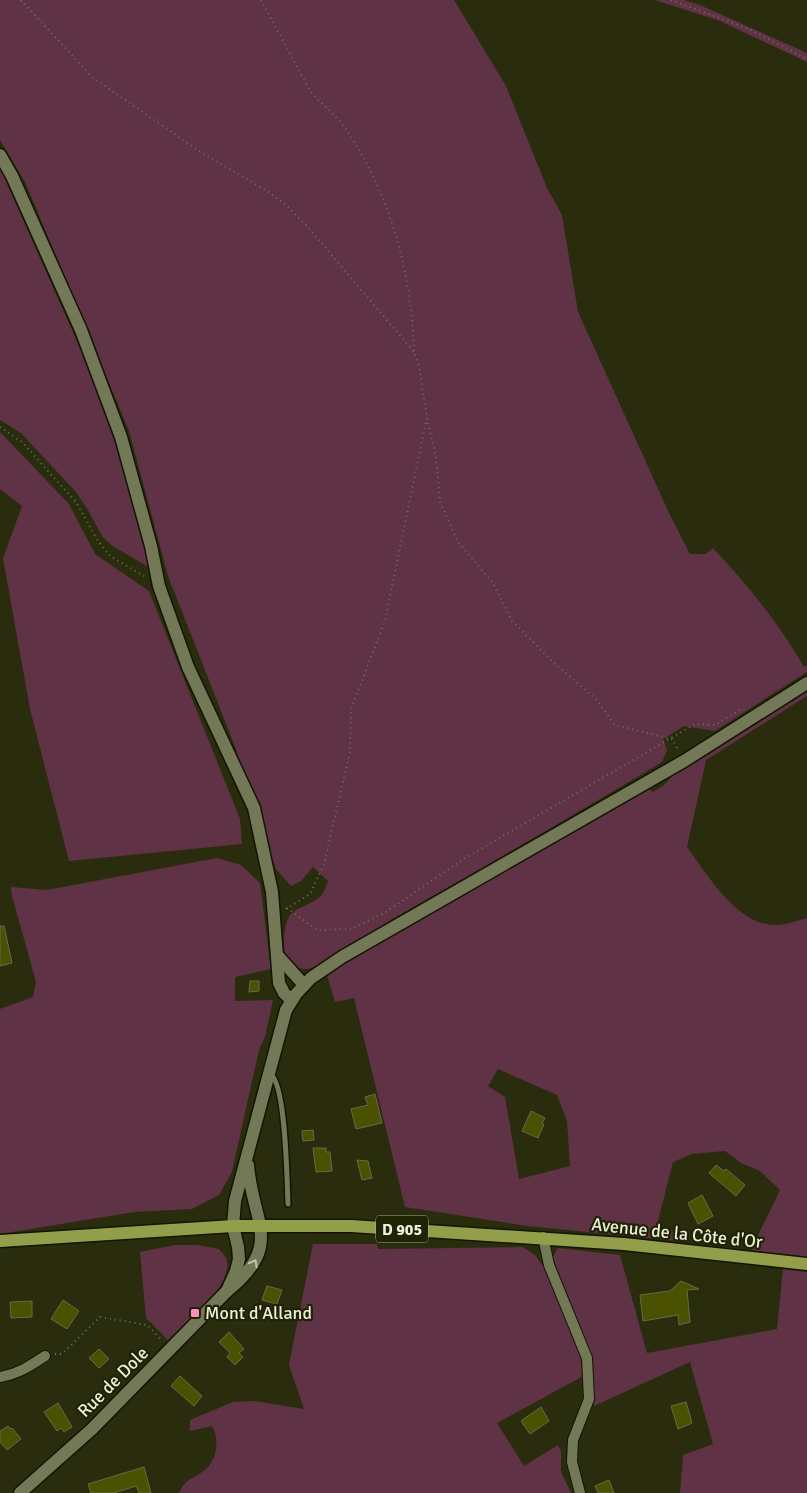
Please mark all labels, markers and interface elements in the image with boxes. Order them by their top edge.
street label: Avenue de la Côte d'Or [590,1213,764,1253]
road number: D 905 [376,1216,428,1242]
one-way arrow [248,1259,258,1268]
place label: Mont d'Alland [205,1302,312,1324]
marker: Mont d'Alland [189,1307,201,1319]
street label: Rue de Dole [73,1342,153,1422]

